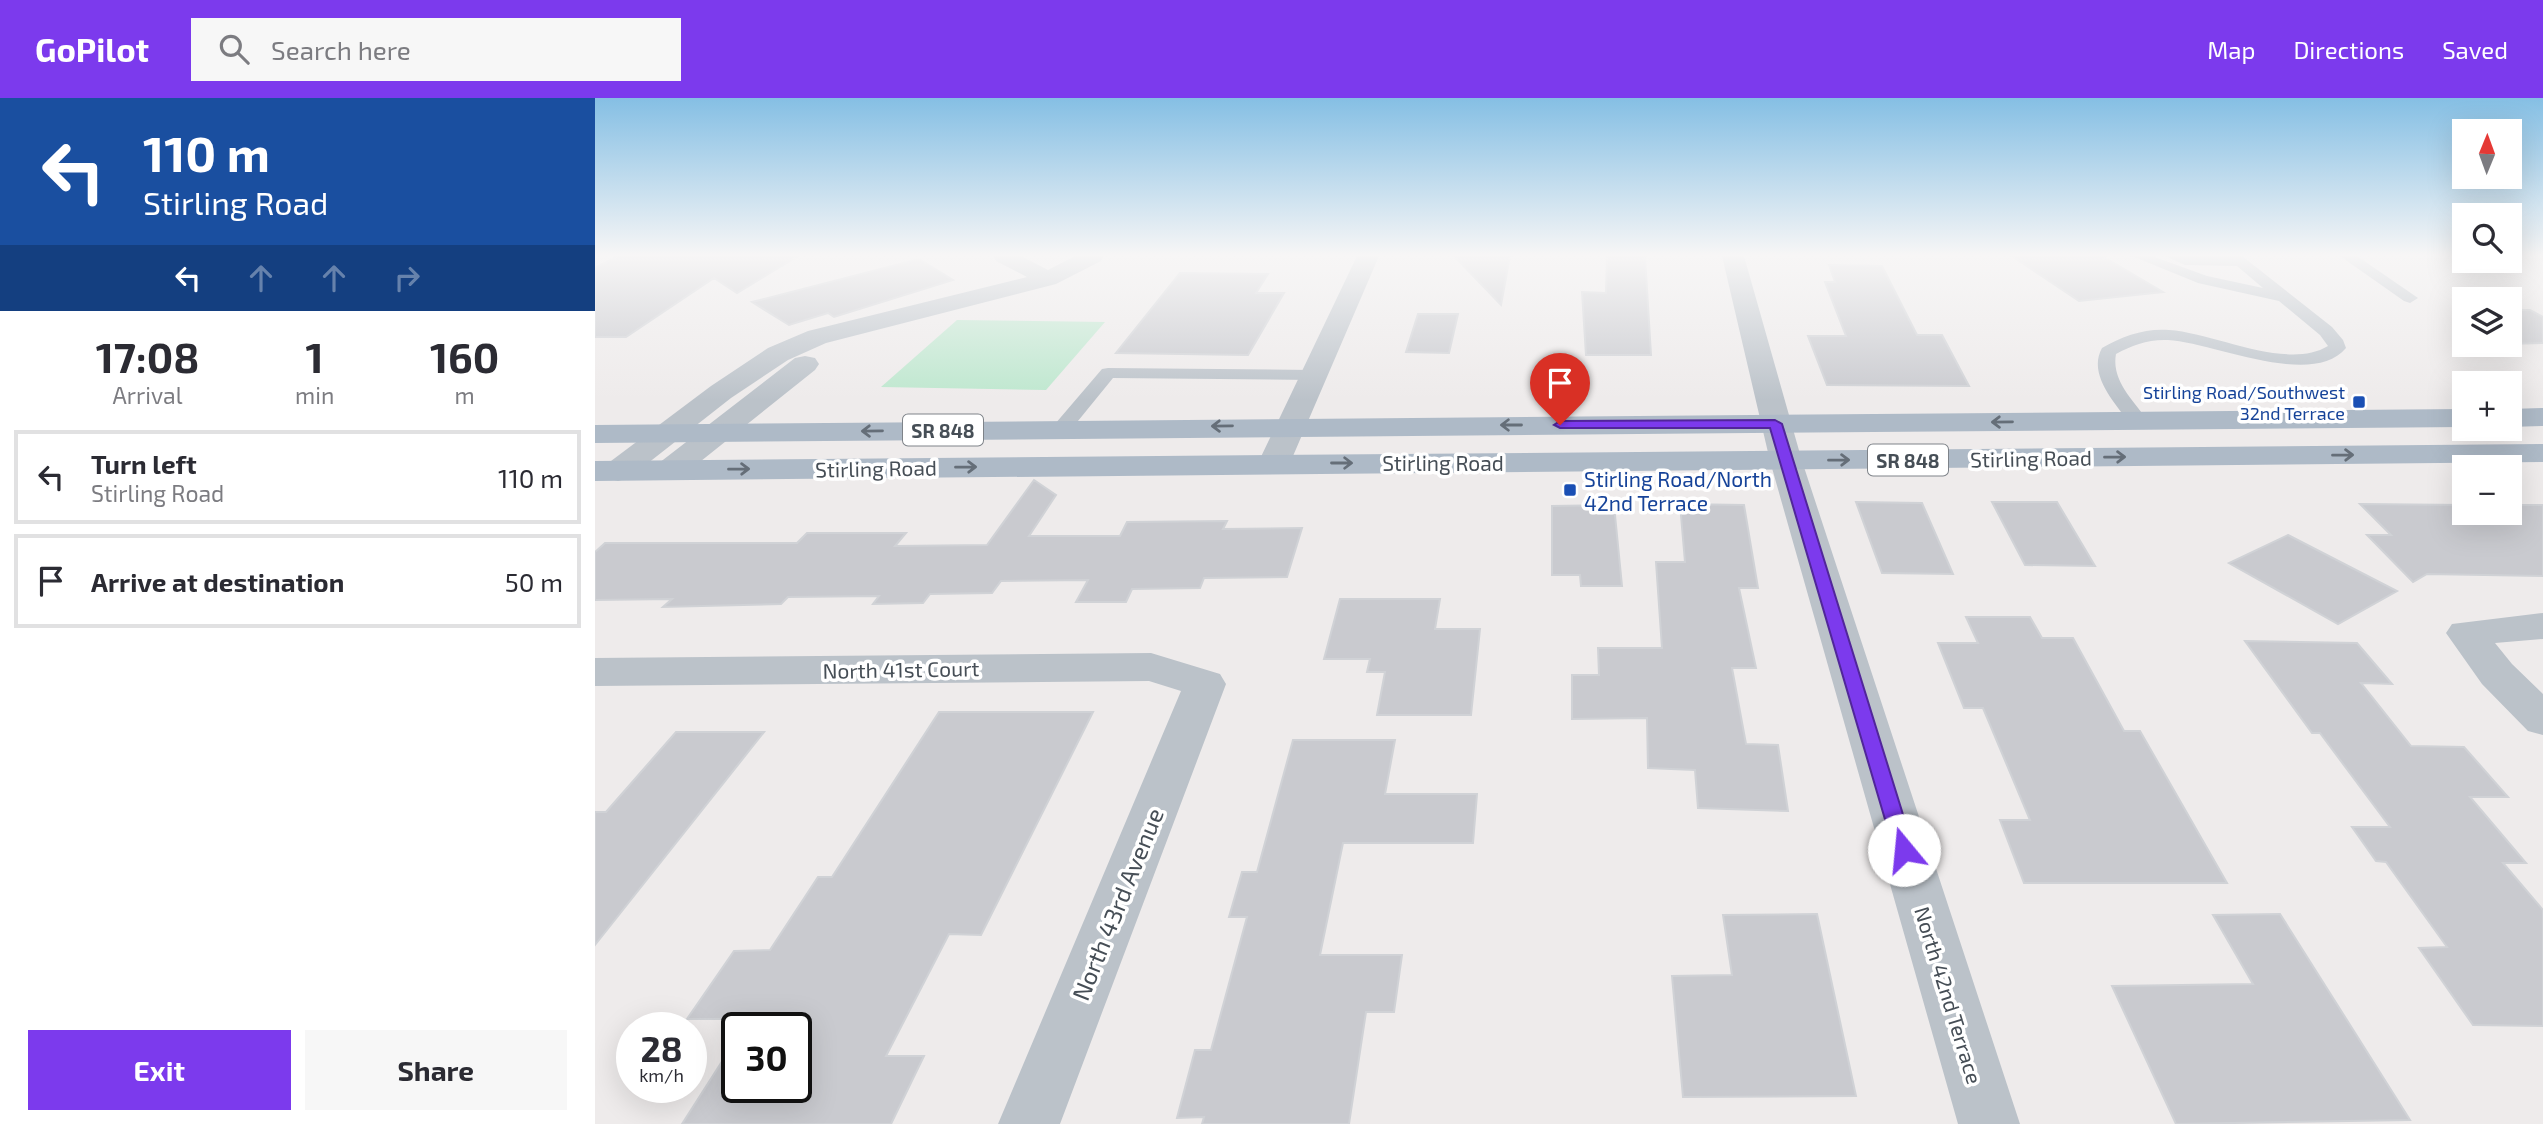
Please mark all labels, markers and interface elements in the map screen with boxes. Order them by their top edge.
search box [191,18,681,81]
text: GoPilot [35,29,149,69]
icon: search [215,30,253,68]
text: Search here [271,34,411,65]
text: Map [2207,35,2255,64]
text: Directions [2293,35,2404,64]
text: Saved [2442,35,2508,64]
north arrow [2452,119,2522,189]
map controls [2452,119,2522,525]
text: 110 m [143,123,270,182]
icon: left [28,126,119,217]
text: Stirling Road [143,183,328,221]
button: search [2452,203,2522,273]
icon: left [169,259,207,297]
icon: ahead [242,259,280,297]
icon: ahead [315,259,353,297]
icon: right [388,259,426,297]
button: layers [2452,287,2522,357]
text: 17:08 [96,331,199,381]
text: 1 [306,331,324,381]
text: 160 [430,331,499,381]
pin [1530,353,1590,425]
icon: arrive [1541,364,1579,402]
button: + [2452,371,2522,441]
text: Arrival [113,381,183,409]
text: min [295,381,334,409]
text: m [455,381,475,409]
place label: Stirling Road/Southwest 32nd Terrace [2143,381,2345,424]
marker: Stirling Road/Southwest 32nd Terrace [2351,394,2367,410]
road number: SR 848 [903,414,983,446]
one-way arrow [1991,415,2014,429]
one-way arrow [1500,418,1523,432]
one-way arrow [1211,419,1234,433]
one-way arrow [861,424,884,438]
road number: SR 848 [1868,444,1948,476]
street label: Stirling Road [1970,444,2092,472]
text: Turn left [91,448,197,479]
one-way arrow [2331,448,2354,462]
street label: Stirling Road [1382,450,1504,475]
one-way arrow [2104,450,2127,464]
one-way arrow [1827,453,1850,467]
street label: Stirling Road [815,454,937,482]
button: − [2452,455,2522,525]
one-way arrow [1330,456,1353,470]
icon: left [32,458,70,496]
one-way arrow [954,460,977,473]
text: 110 m [498,462,563,493]
one-way arrow [727,462,750,476]
place label: Stirling Road/North 42nd Terrace [1584,466,1772,515]
text: Stirling Road [91,479,224,507]
marker: Stirling Road/North 42nd Terrace [1562,482,1578,498]
icon: arrive [32,562,70,600]
text: Arrive at destination [91,566,344,597]
text: 50 m [505,566,563,597]
street label: North 41st Court [822,655,980,683]
street label: North 43rd Avenue [1065,804,1169,1004]
position arrow [1867,813,1941,887]
street label: North 42nd Terrace [1910,903,1988,1087]
speed limit sign: 30 [721,1012,812,1103]
text: 28 [640,1027,683,1069]
button: Exit [28,1030,291,1110]
button: Share [305,1030,567,1110]
text: km/h [639,1064,684,1086]

